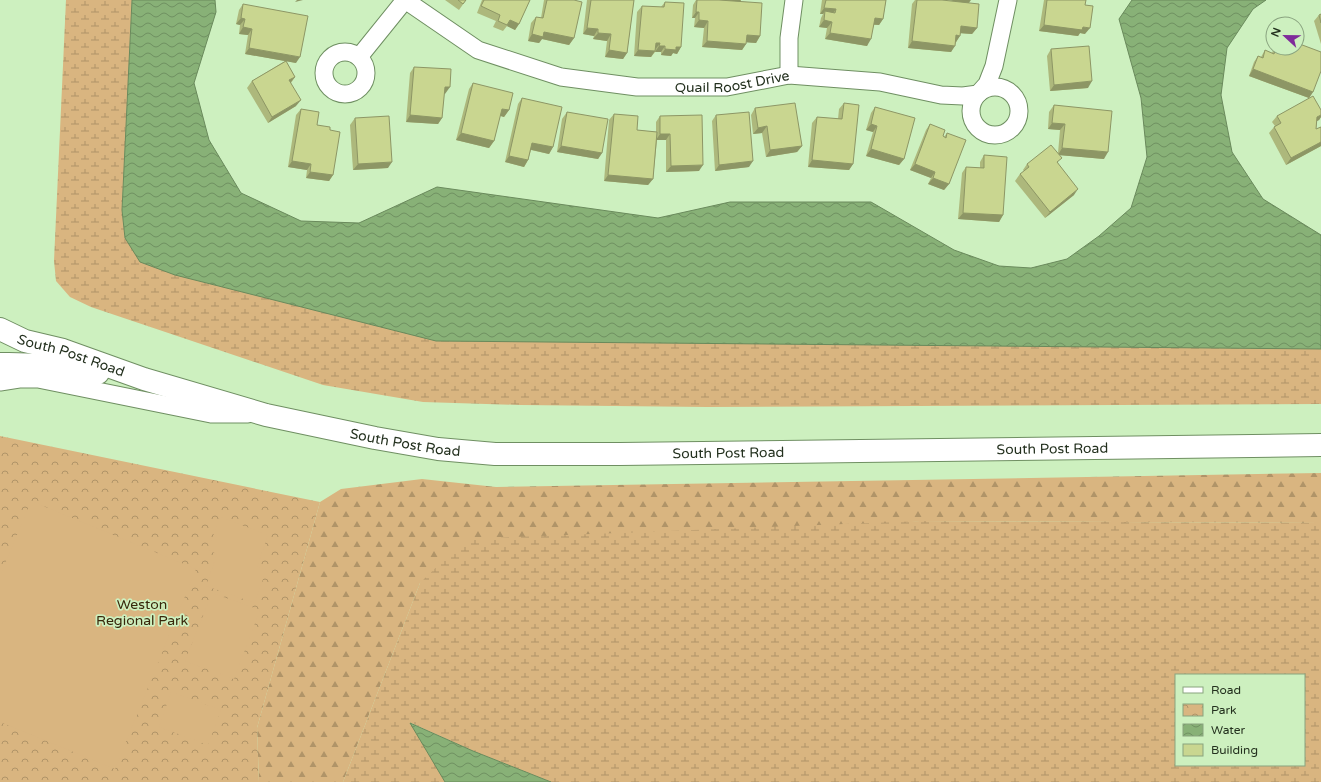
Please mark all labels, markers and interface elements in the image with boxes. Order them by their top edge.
north arrow [1265,16,1305,56]
text: N [1269,26,1284,39]
street label: Quail Roost Drive [675,67,791,96]
street label: South Post Road [14,330,127,380]
street label: South Post Road [348,424,461,459]
street label: South Post Road [996,439,1108,458]
street label: South Post Road [672,443,784,462]
park label: Weston Regional Park [96,596,188,629]
legend [1175,674,1305,766]
text: Road [1211,683,1241,697]
text: Park [1211,703,1237,717]
text: Water [1211,723,1246,737]
text: Building [1211,743,1258,757]

